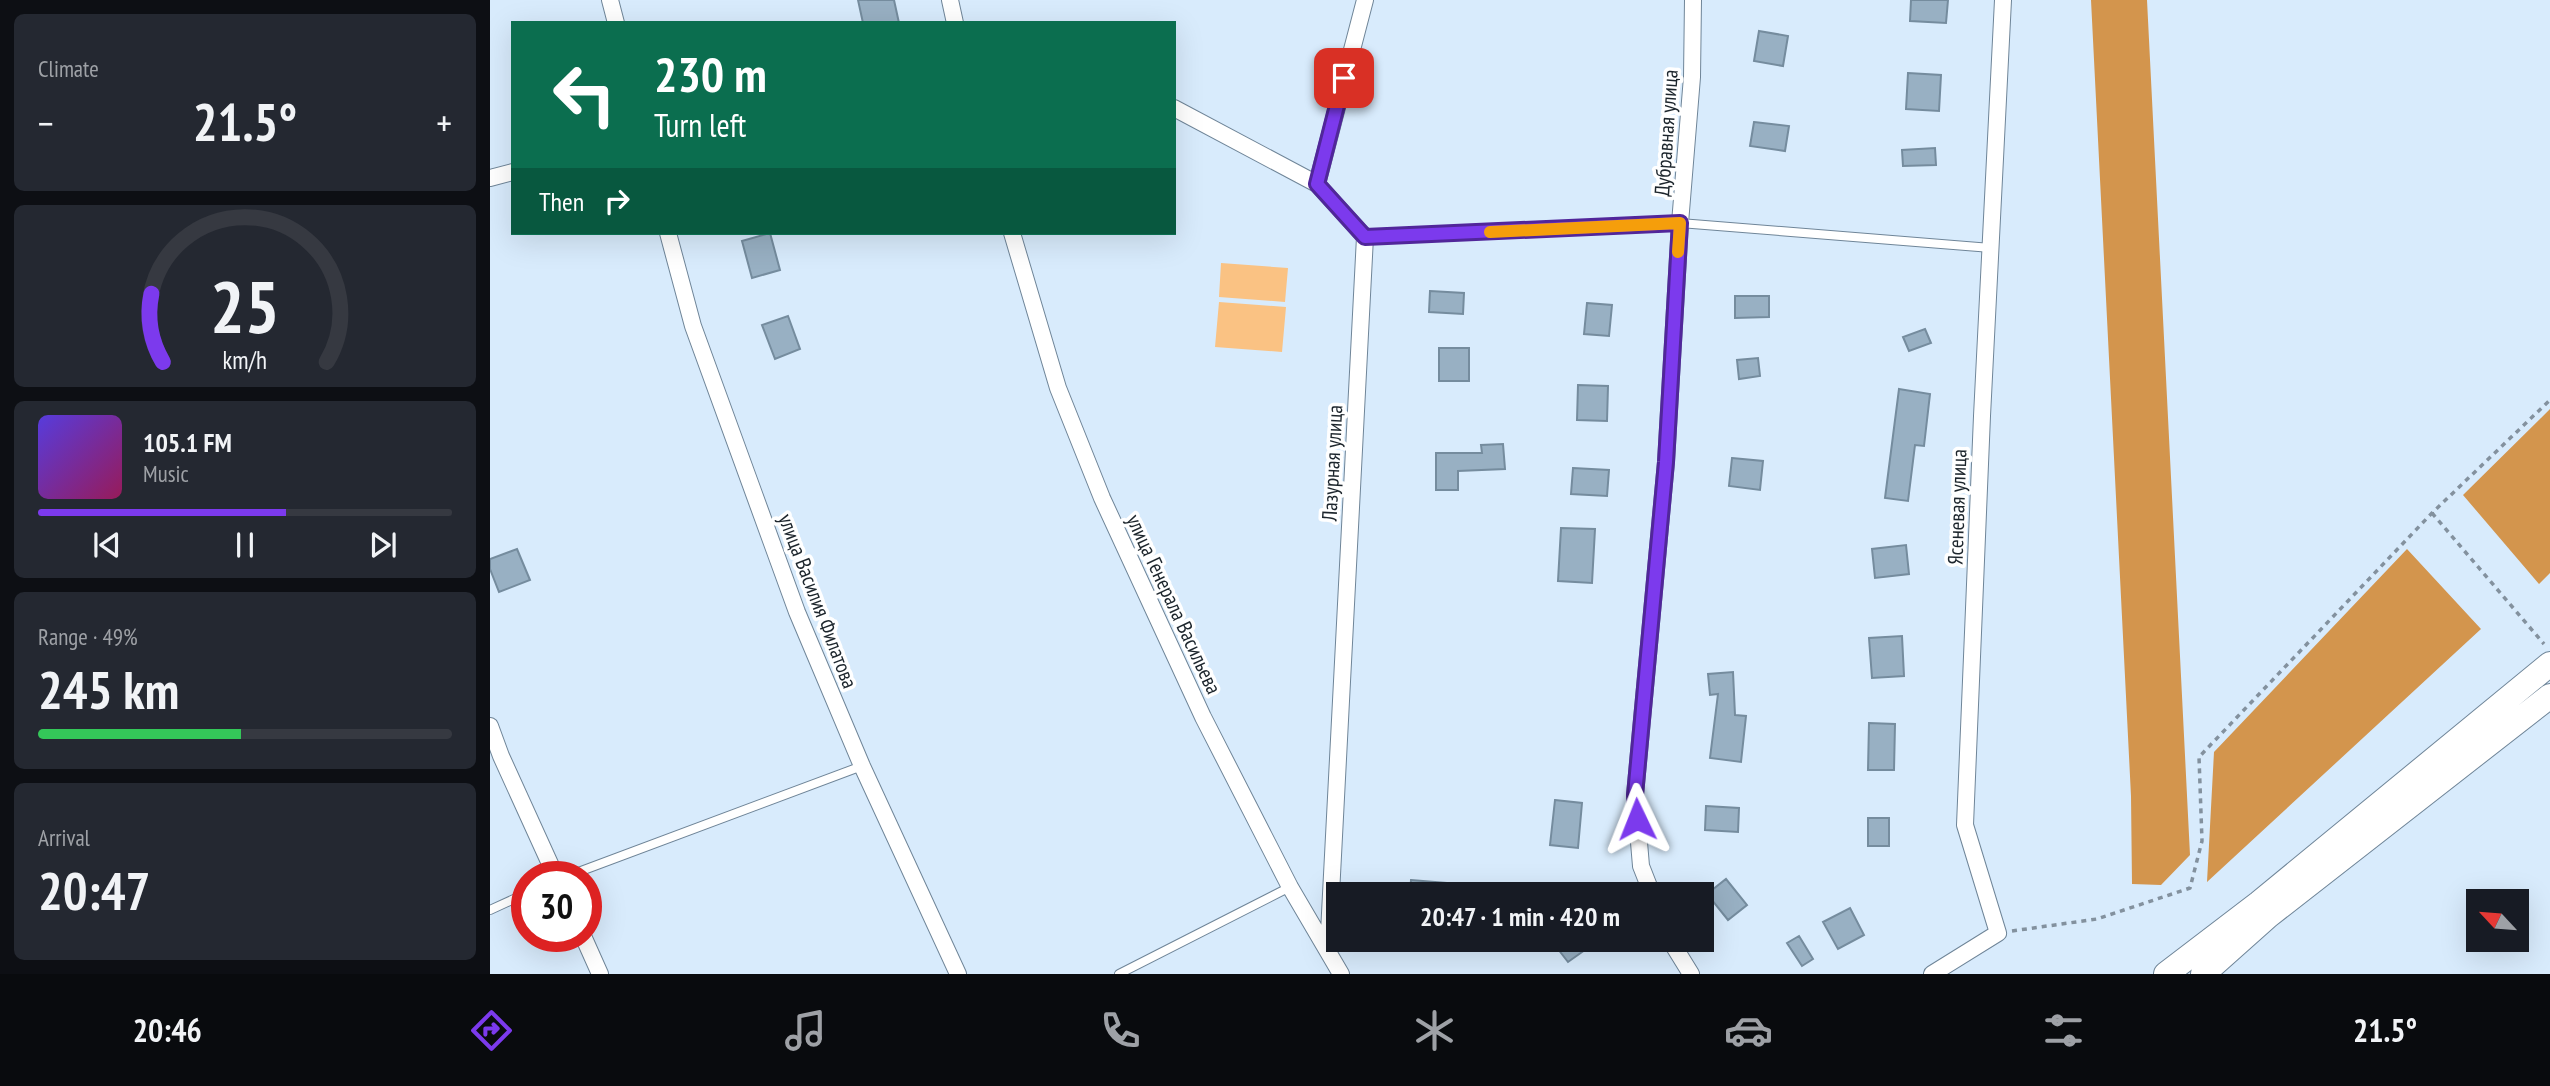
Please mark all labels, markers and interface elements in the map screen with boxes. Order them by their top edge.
text: 230 m [654,42,767,106]
pin [1314,48,1374,108]
icon: left [539,49,630,140]
text: Climate [38,54,99,83]
icon: arrive [1325,59,1363,97]
street label: Дубравная улица [1648,69,1684,197]
text: 21.5° [193,88,297,155]
text: − [38,98,54,147]
text: + [436,98,452,147]
text: Turn left [654,104,746,146]
icon: right [598,182,636,220]
text: Then [539,185,584,218]
text: 25 [210,258,280,352]
text: km/h [223,344,267,376]
street label: Лазурная улица [1315,404,1349,523]
text: 105.1 FM [143,426,232,459]
street label: Ясеневая улица [1941,449,1973,565]
text: Music [143,459,189,488]
street label: улица Василия Филатова [772,510,864,692]
street label: улица Генерала Васильева [1120,510,1228,698]
icon: previous [88,526,126,564]
icon: pause [226,526,264,564]
icon: next [364,526,402,564]
text: Range · 49% [38,622,138,651]
text: 245 km [38,656,179,723]
position arrow [1600,782,1674,856]
text: Arrival [38,823,90,852]
text: 20:47 [38,857,150,924]
speed limit sign: 30 [511,861,602,952]
north arrow [2466,889,2529,952]
map controls [2466,889,2529,952]
text: 20:47 · 1 min · 420 m [1420,900,1620,933]
icon: directions [467,1006,516,1055]
icon: music [781,1006,830,1055]
icon: phone [1096,1006,1145,1055]
icon: climate [1410,1006,1459,1055]
icon: car [1724,1006,1773,1055]
icon: filters [2039,1006,2088,1055]
text: 20:46 [133,1009,202,1051]
text: 21.5° [2353,1009,2417,1051]

